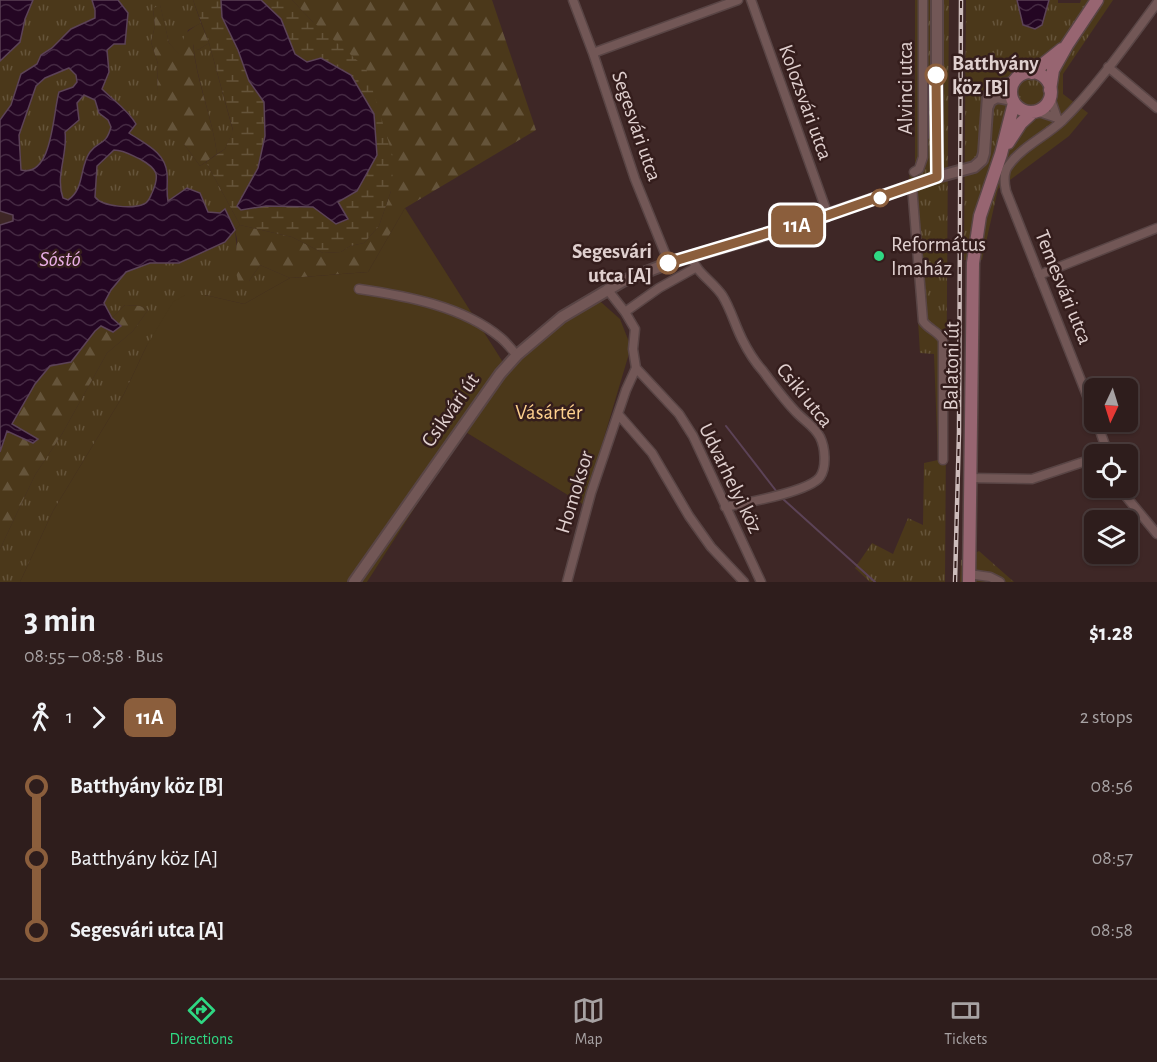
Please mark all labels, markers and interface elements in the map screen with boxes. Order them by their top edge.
street label: Alvinci utca [895,41,916,135]
street label: Kolozsvári utca [775,42,836,163]
place label: Batthyány köz [B] [952,53,1039,98]
marker: Batthyány köz [B] [925,64,947,86]
street label: Segesvári utca [608,69,665,184]
unlabelled marker [871,189,889,207]
line badge: 11A [762,206,832,244]
text: 11A [783,215,811,236]
street label: Temesvári utca [1031,227,1096,347]
place label: Református Imaház [891,234,986,279]
place label: Segesvári utca [A] [572,241,652,286]
water label: Sóstó [39,248,81,270]
marker: Református Imaház [872,249,886,263]
marker: Segesvári utca [A] [657,252,679,274]
street label: Balatoni út [940,321,963,411]
street label: Csiki utca [772,359,837,432]
street label: Csikvári út [418,370,483,451]
north arrow [1084,378,1138,432]
map controls [1084,378,1138,564]
park label: Vásártér [515,402,583,423]
street label: Udvarhelyi köz [695,420,766,536]
button: locate [1084,444,1138,498]
street label: Homoksor [552,448,597,536]
button: layers [1084,510,1138,564]
text: 3 min [24,605,96,638]
text: $1.28 [1089,622,1133,644]
text: 08:55 – 08:58 · Bus [24,646,163,666]
icon: walk [24,701,57,734]
icon: forward [82,701,115,734]
text: 1 [66,707,73,727]
text: 11A [136,707,164,728]
text: 2 stops [1080,707,1133,727]
text: Batthyány köz [B] [70,775,224,797]
text: 08:56 [1091,776,1133,796]
text: Batthyány köz [A] [70,847,218,869]
text: 08:57 [1092,848,1133,868]
text: Segesvári utca [A] [70,919,224,941]
text: 08:58 [1091,920,1133,940]
tab: Directions [169,994,233,1049]
tab: Map [572,994,605,1049]
tab: Tickets [944,994,987,1049]

